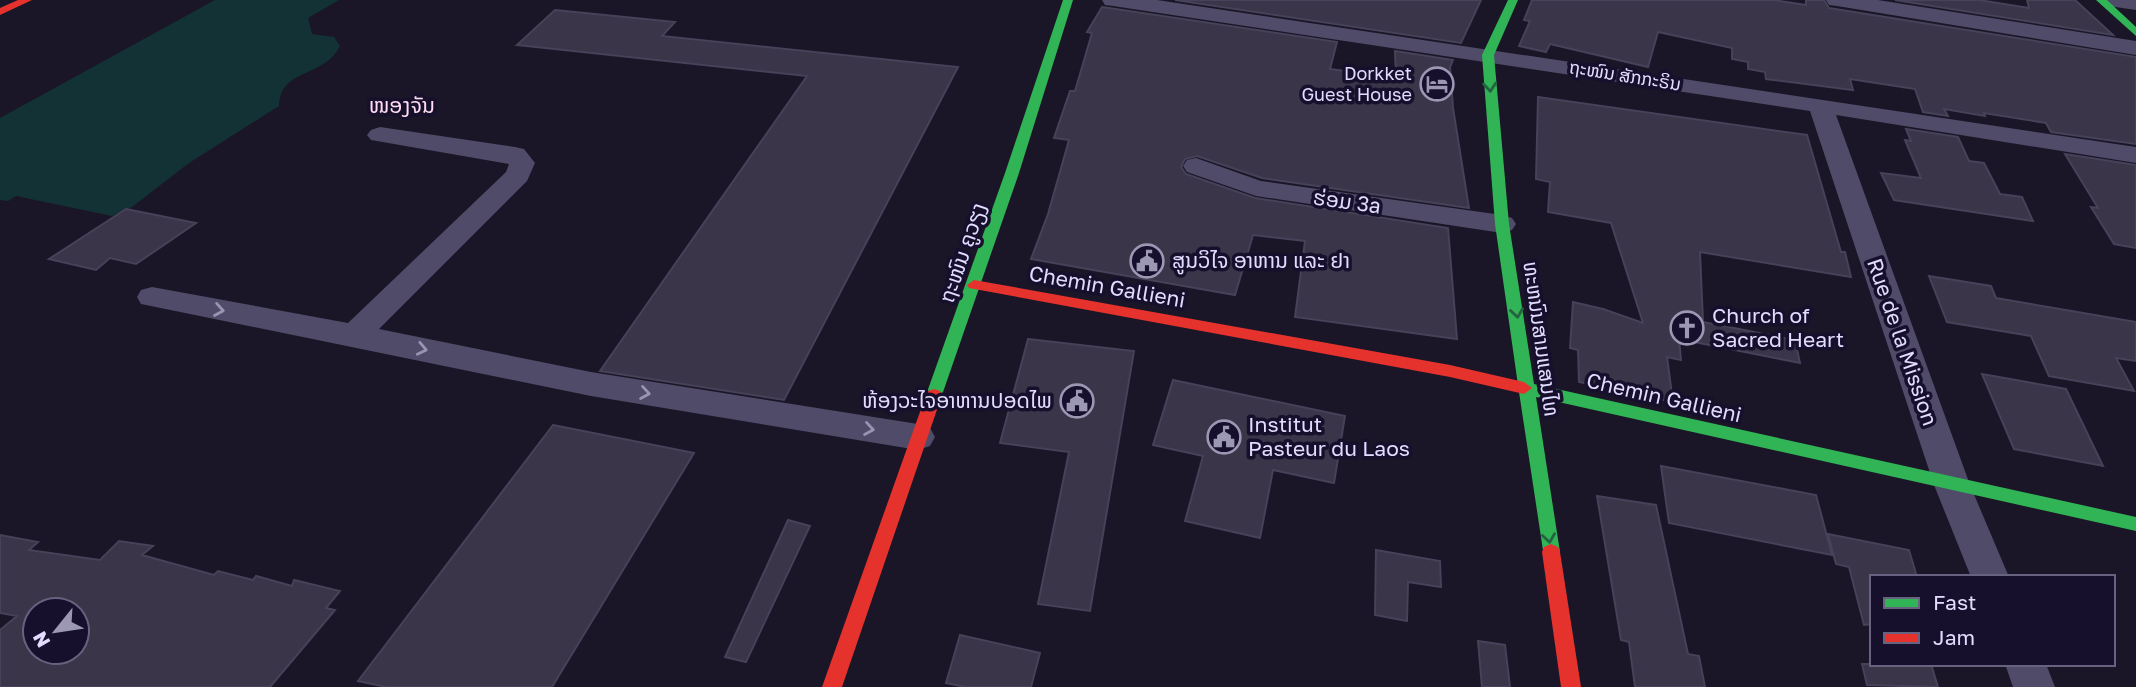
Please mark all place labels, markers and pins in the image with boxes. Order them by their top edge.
place label: Dorkket Guest House [1301,62,1412,105]
hotel icon: Dorkket Guest House [1418,65,1456,103]
public building icon: ສູນວິໄຈ ອາຫານ ແລະ ຢາ [1128,242,1166,280]
place label: ສູນວິໄຈ ອາຫານ ແລະ ຢາ [1172,247,1350,275]
place label: Church of Sacred Heart [1712,302,1844,352]
church icon: Church of Sacred Heart [1668,309,1706,347]
public building icon: ຫ້ອງວະໄຈອາຫານປອດໄພ [1058,382,1096,420]
place label: ຫ້ອງວະໄຈອາຫານປອດໄພ [862,387,1052,413]
place label: Institut Pasteur du Laos [1248,411,1410,461]
public building icon: Institut Pasteur du Laos [1205,418,1243,456]

